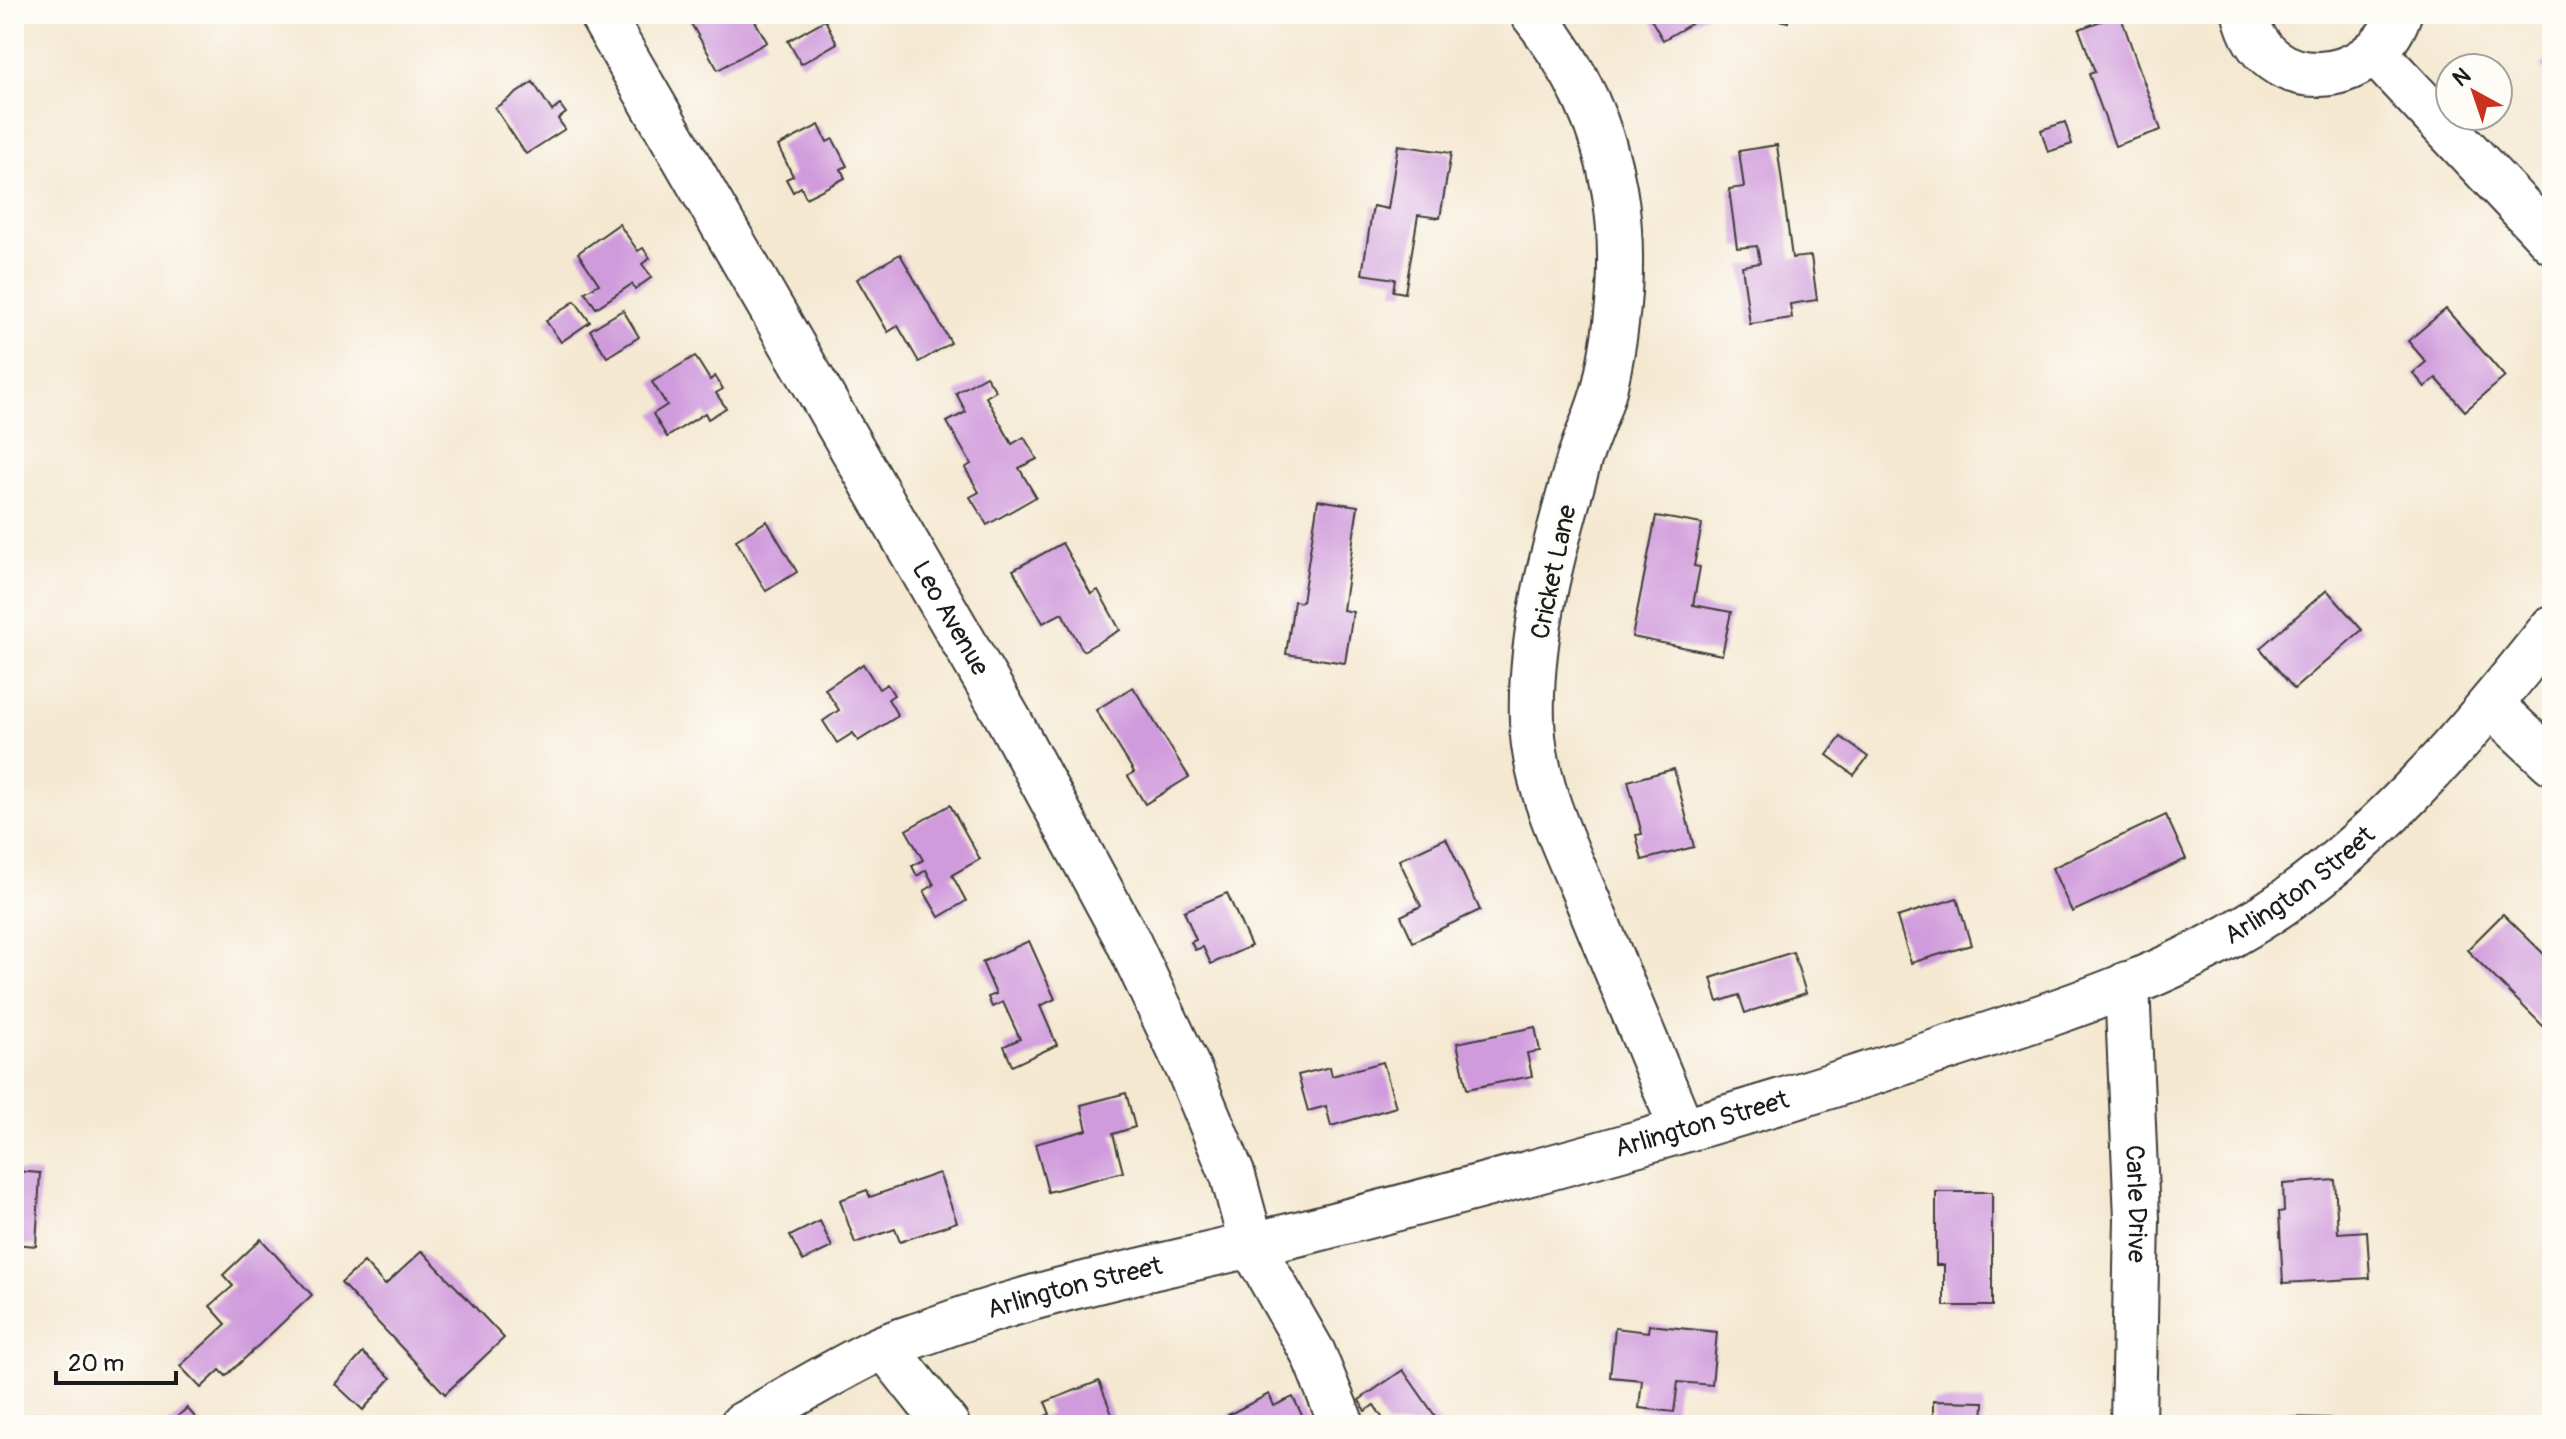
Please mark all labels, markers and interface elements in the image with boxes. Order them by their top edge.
north arrow [2434,52,2514,132]
text: N [2447,62,2477,93]
street label: Cricket Lane [1524,502,1584,642]
street label: Leo Avenue [905,555,996,682]
street label: Arlington Street [2219,819,2382,952]
street label: Arlington Street [1611,1084,1793,1165]
street label: Carle Drive [2118,1144,2153,1263]
street label: Arlington Street [983,1250,1166,1326]
scale bar [56,1335,176,1385]
text: 20 m [68,1349,124,1378]

